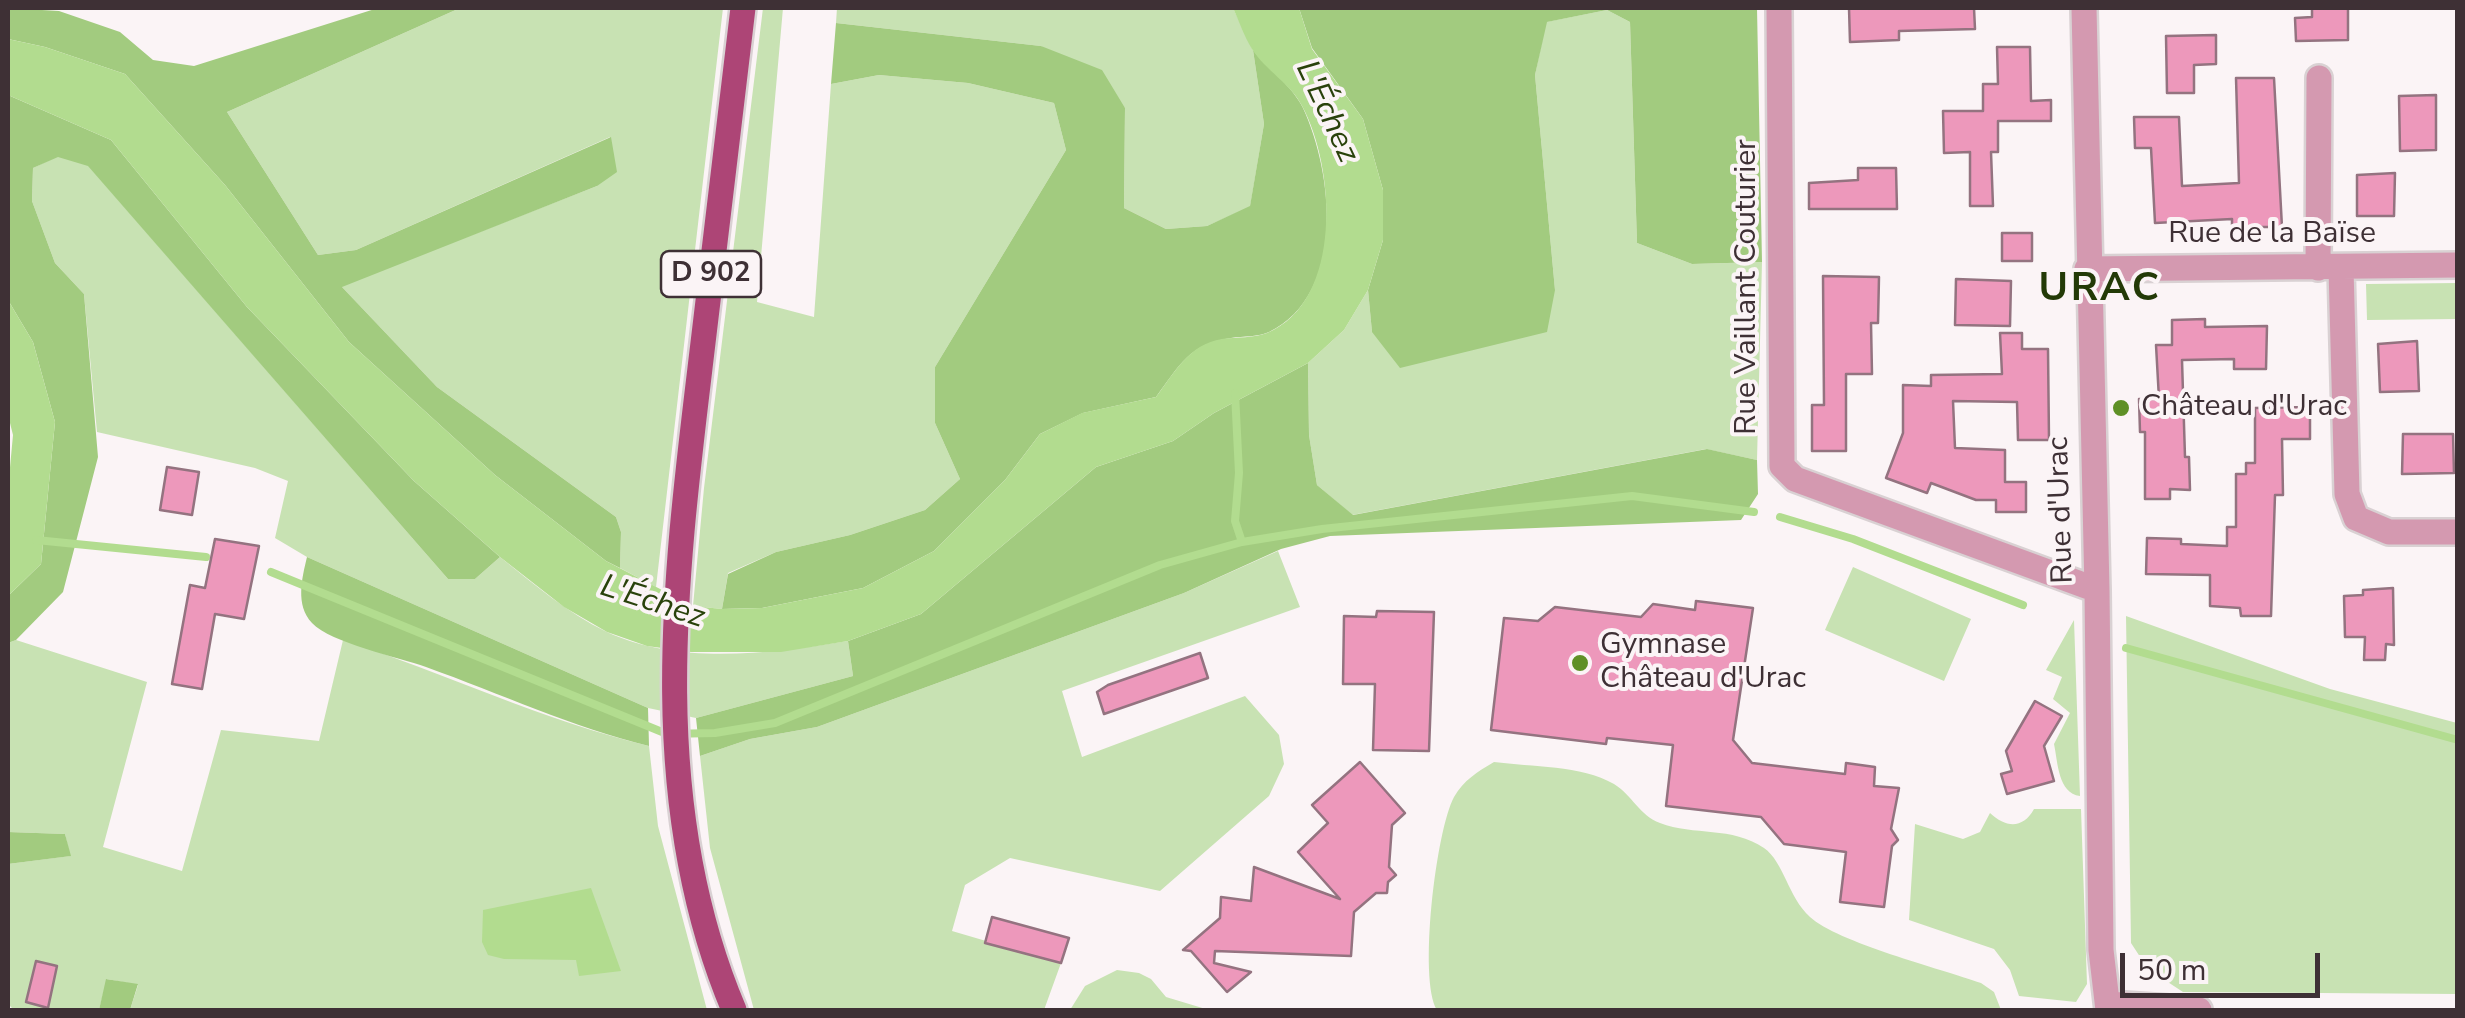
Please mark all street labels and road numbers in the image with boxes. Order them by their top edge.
street label: Rue Vaillant Couturier [1730,139,1766,435]
street label: Rue de la Baïse [2168,217,2376,253]
road number: D 902 [661,251,761,297]
street label: Rue d'Urac [2041,436,2083,584]

